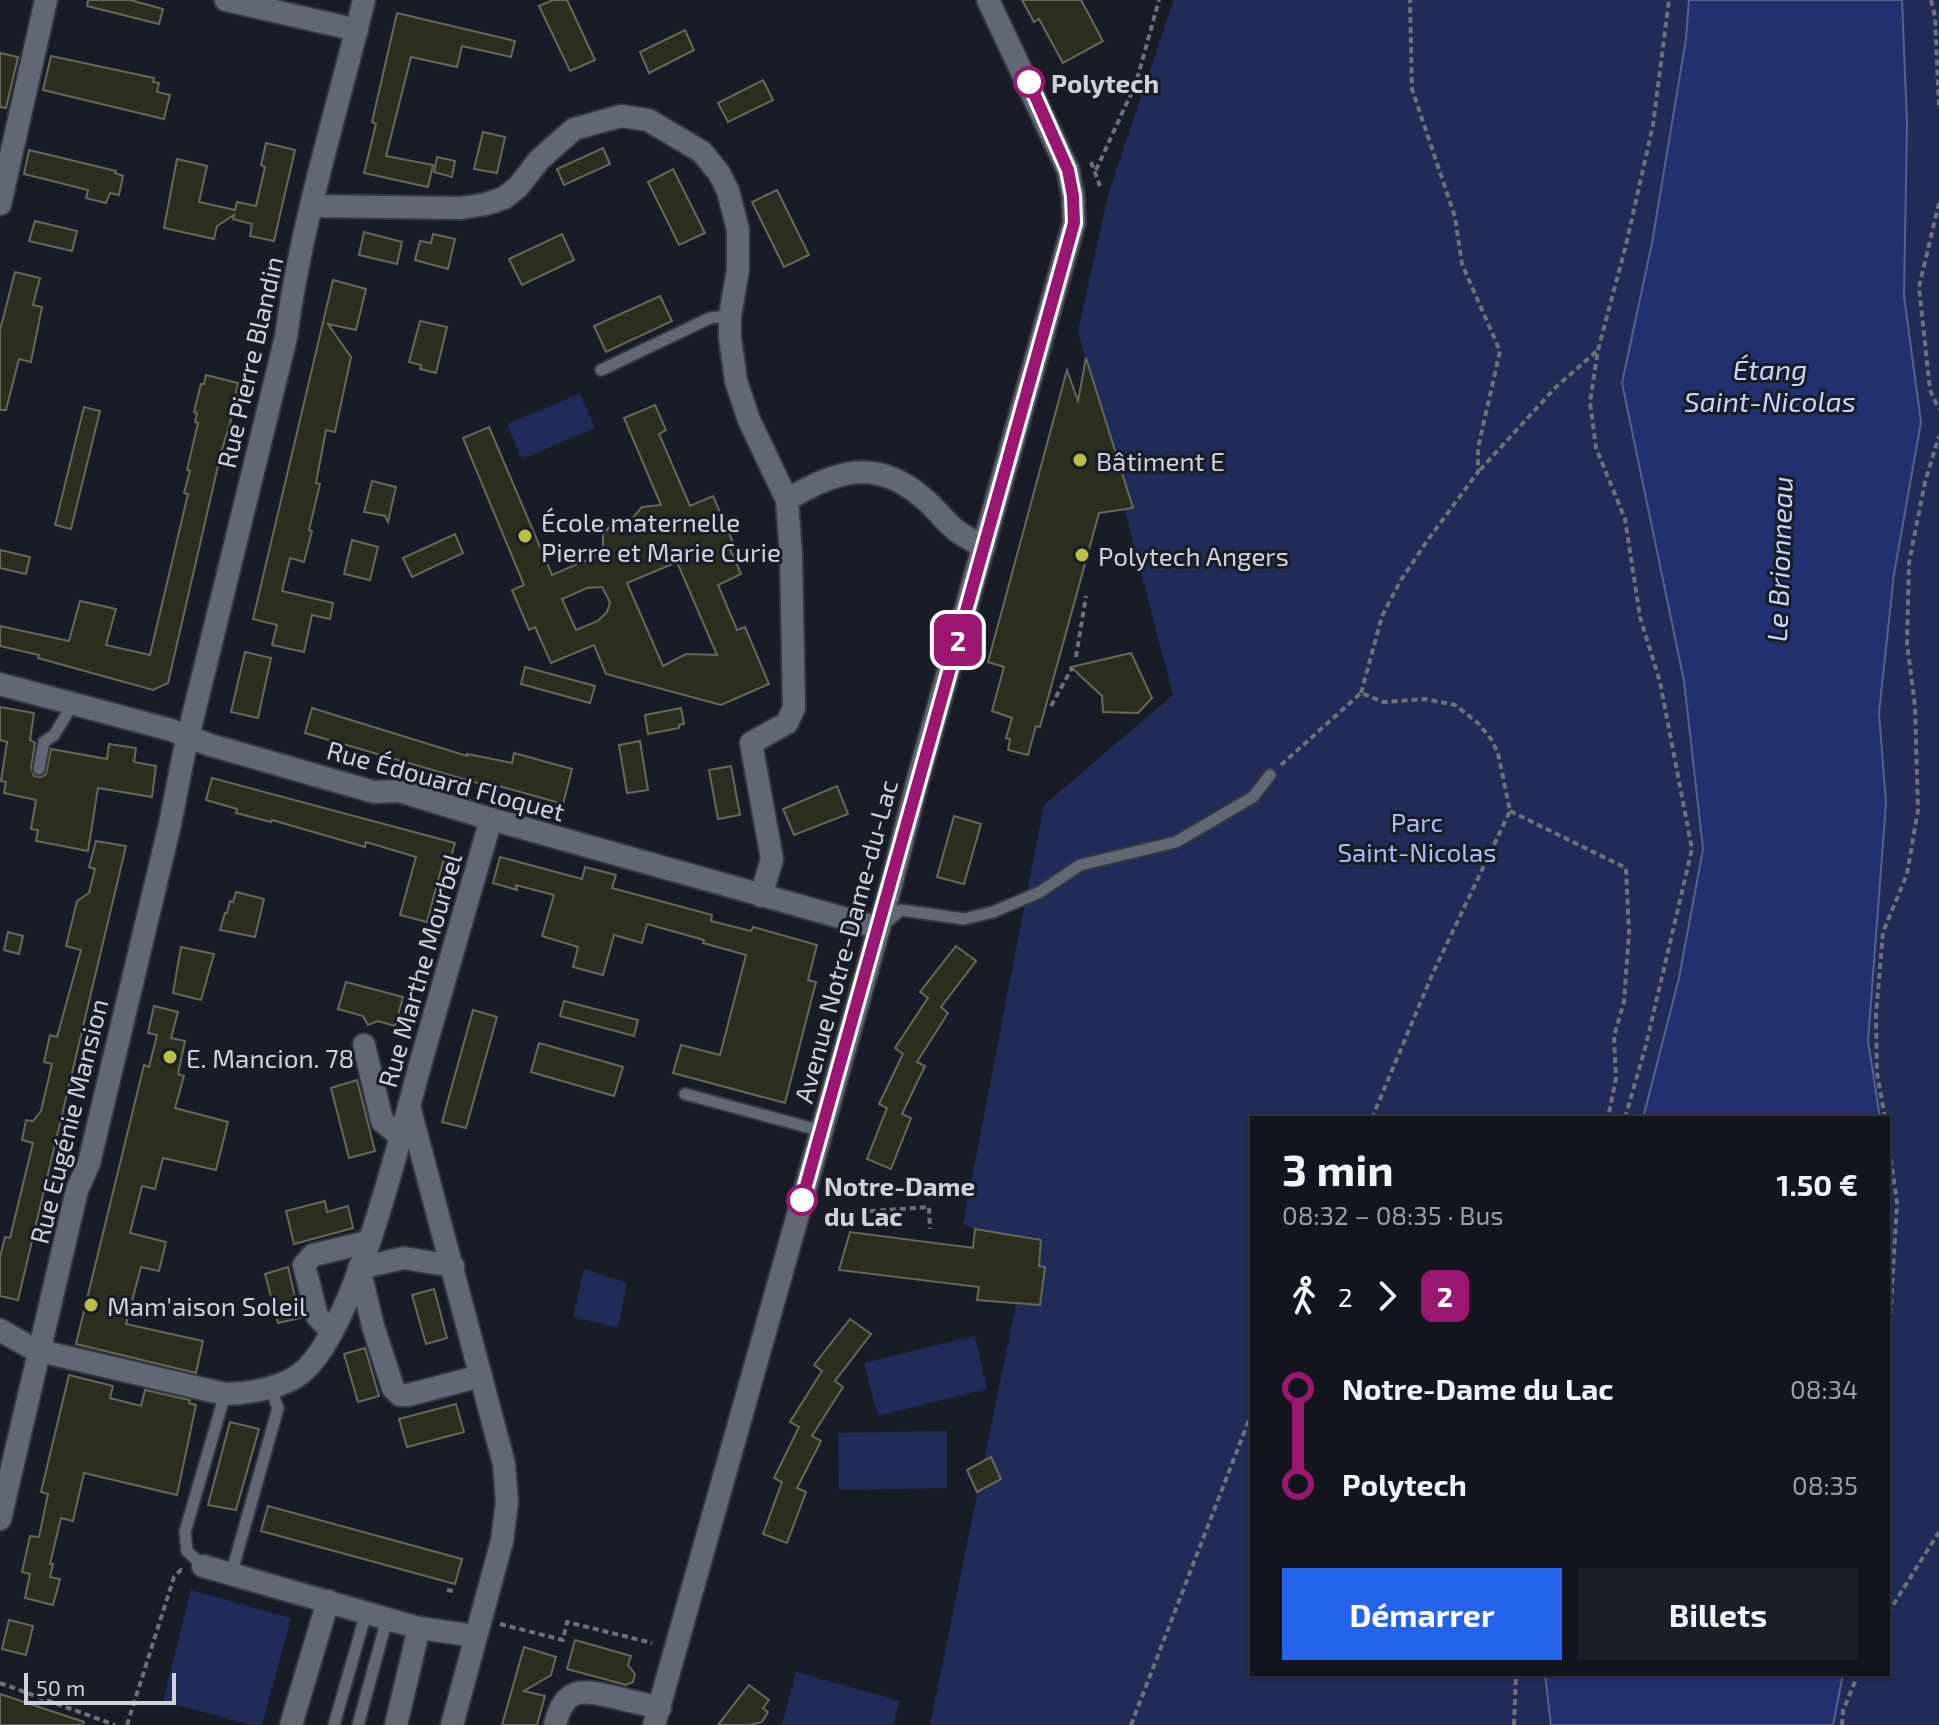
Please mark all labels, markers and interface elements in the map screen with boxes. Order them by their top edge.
marker: Polytech [1014,67,1044,97]
place label: Polytech [1051,67,1159,99]
street label: Rue Pierre Blandin [210,253,288,471]
water label: Étang Saint-Nicolas [1684,352,1856,418]
place label: Bâtiment E [1096,445,1225,476]
marker: Bâtiment E [1071,451,1089,469]
water label: Le Brionneau [1759,476,1799,642]
place label: École maternelle Pierre et Marie Curie [541,506,781,567]
marker: École maternelle Pierre et Marie Curie [516,527,534,545]
place label: Polytech Angers [1098,540,1289,571]
marker: Polytech Angers [1073,546,1091,564]
line badge: 2 [932,614,984,666]
text: 2 [950,623,966,657]
street label: Rue Édouard Floquet [324,733,568,827]
street label: Avenue Notre-Dame-du-Lac [787,776,903,1106]
park label: Parc Saint-Nicolas [1337,806,1497,867]
street label: Rue Marthe Mourbel [371,849,467,1091]
street label: Rue Eugénie Mansion [23,995,113,1247]
place label: E. Mancion. 78 [186,1042,354,1073]
marker: E. Mancion. 78 [161,1048,179,1066]
text: 3 min [1282,1142,1394,1195]
text: 1.50 € [1776,1166,1858,1202]
place label: Notre-Dame du Lac [824,1170,975,1231]
marker: Notre-Dame du Lac [787,1185,817,1215]
text: 08:32 – 08:35 · Bus [1282,1199,1504,1230]
icon: walk [1282,1274,1326,1318]
icon: forward [1365,1274,1409,1318]
text: 2 [1437,1279,1453,1313]
text: 2 [1338,1281,1353,1312]
place label: Mam'aison Soleil [107,1290,307,1321]
marker: Mam'aison Soleil [82,1296,100,1314]
text: Notre-Dame du Lac [1342,1370,1614,1406]
text: 08:34 [1790,1373,1858,1404]
text: Polytech [1342,1466,1467,1502]
text: 08:35 [1792,1469,1858,1500]
button: Démarrer [1282,1568,1562,1660]
button: Billets [1578,1568,1858,1660]
scale bar [24,1669,176,1705]
text: 50 m [36,1674,85,1700]

